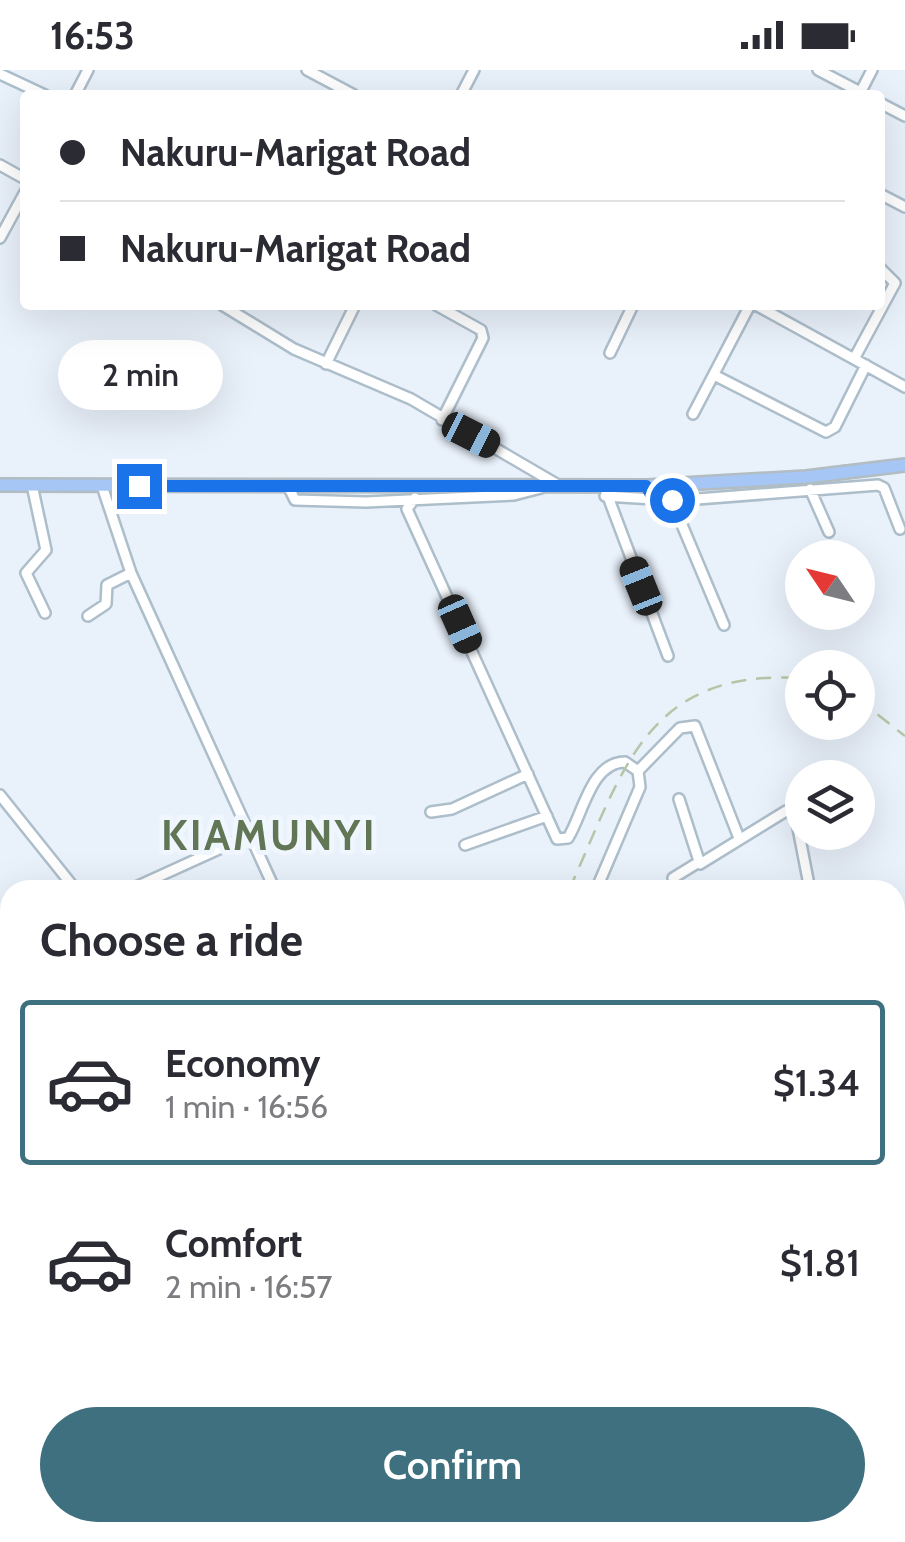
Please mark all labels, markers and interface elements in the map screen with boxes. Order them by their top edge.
text: 16:53 [50,12,135,59]
text: Nakuru-Marigat Road [120,129,471,176]
text: Nakuru-Marigat Road [120,225,471,272]
callout: 2 min [56,341,222,411]
text: 2 min [102,355,179,394]
car [437,408,505,462]
route end [117,464,162,509]
route start [650,478,695,523]
north arrow [785,540,875,630]
map controls [785,540,875,850]
car [616,553,666,619]
car [434,590,486,658]
button: locate [785,650,875,740]
button: layers [785,760,875,850]
district label: KIAMUNYI [161,809,377,861]
text: Choose a ride [40,913,303,967]
icon: car [45,1038,135,1128]
text: Economy [165,1040,320,1087]
text: $1.34 [773,1059,860,1106]
text: 1 min · 16:56 [165,1087,328,1126]
icon: car [45,1218,135,1308]
text: Comfort [165,1220,302,1267]
text: $1.81 [780,1239,860,1286]
text: 2 min · 16:57 [165,1267,332,1306]
button: Confirm [40,1407,865,1522]

